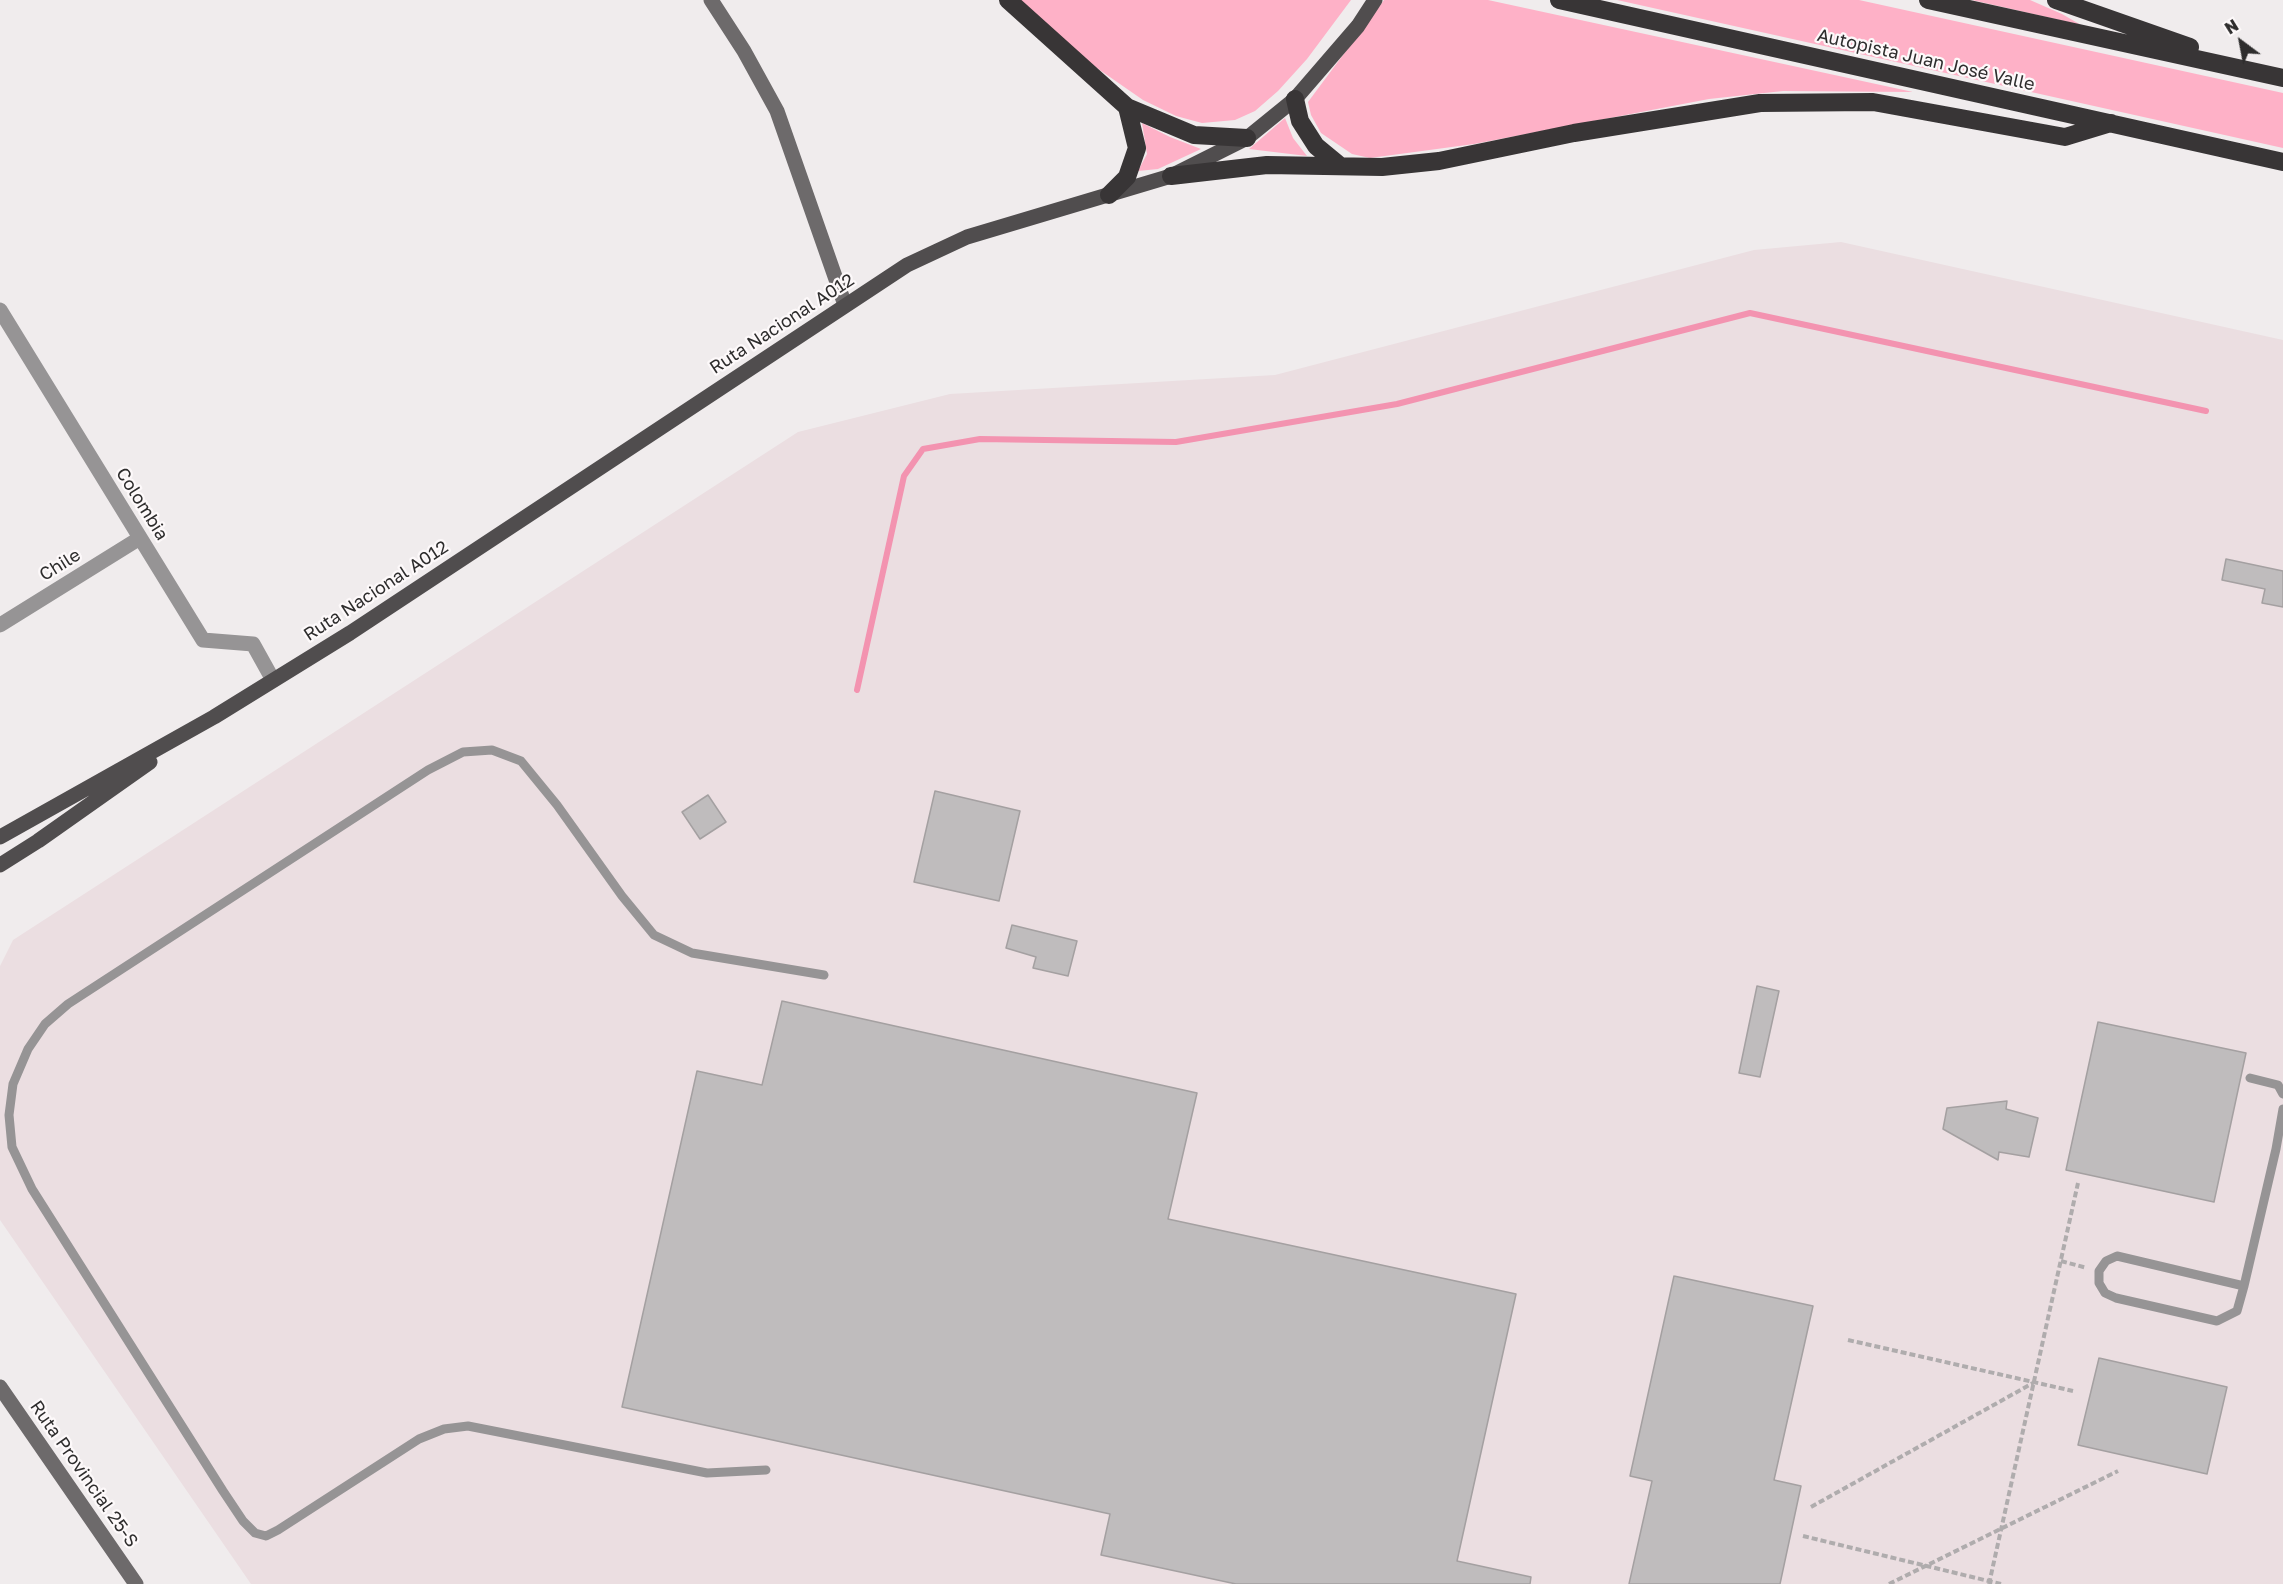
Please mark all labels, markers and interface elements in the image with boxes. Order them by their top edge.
north arrow [2211,12,2271,72]
text: N [2221,15,2242,38]
street label: Autopista Juan José Valle [1815,24,2037,96]
street label: Ruta Nacional A012 [706,269,858,379]
street label: Colombia [111,464,173,544]
street label: Ruta Nacional A012 [300,536,452,646]
street label: Chile [36,544,84,586]
street label: Ruta Provincial 25-S [25,1397,143,1551]

